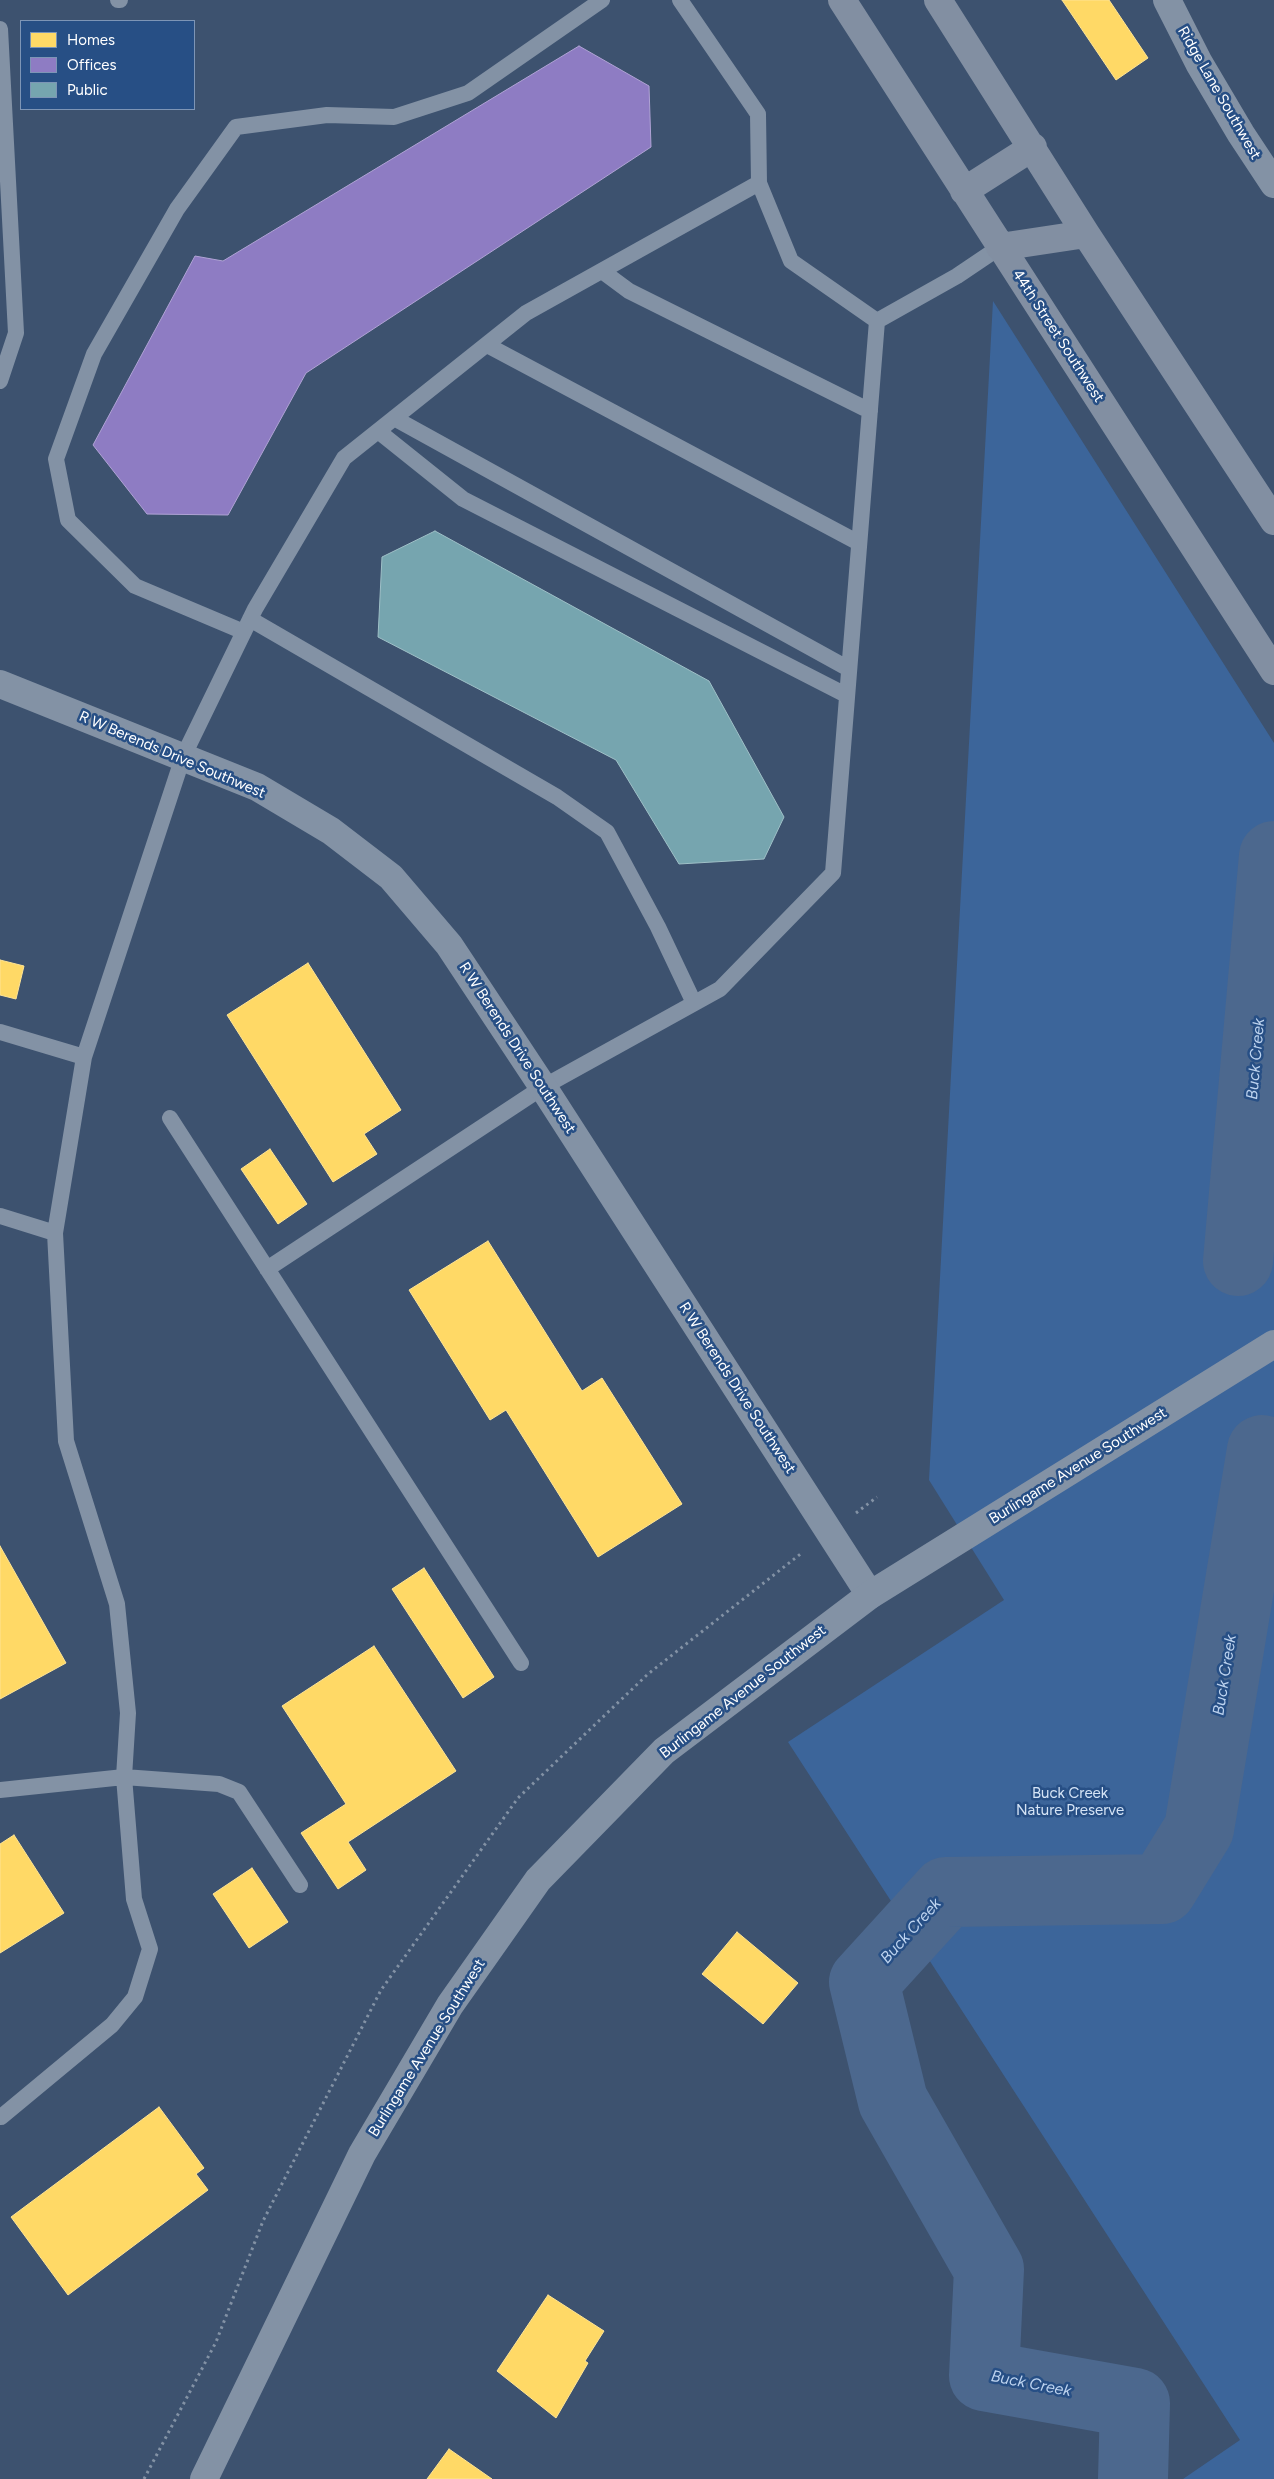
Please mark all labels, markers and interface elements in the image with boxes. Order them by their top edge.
legend [20,20,195,110]
street label: Ridge Lane Southwest [1174,23,1264,163]
text: Homes [67,31,115,49]
text: Offices [67,56,117,74]
text: Public [67,81,108,99]
street label: 44th Street Southwest [1008,266,1108,406]
street label: R W Berends Drive Southwest [76,708,268,802]
street label: R W Berends Drive Southwest [455,959,579,1137]
water label: Buck Creek [1243,1018,1269,1100]
street label: R W Berends Drive Southwest [675,1299,799,1477]
street label: Burlingame Avenue Southwest [986,1404,1170,1528]
street label: Burlingame Avenue Southwest [656,1622,830,1762]
water label: Buck Creek [1209,1633,1241,1717]
park label: Buck Creek Nature Preserve [1016,1785,1124,1820]
water label: Buck Creek [877,1894,945,1968]
street label: Burlingame Avenue Southwest [365,1956,489,2140]
water label: Buck Creek [989,2367,1073,2401]

